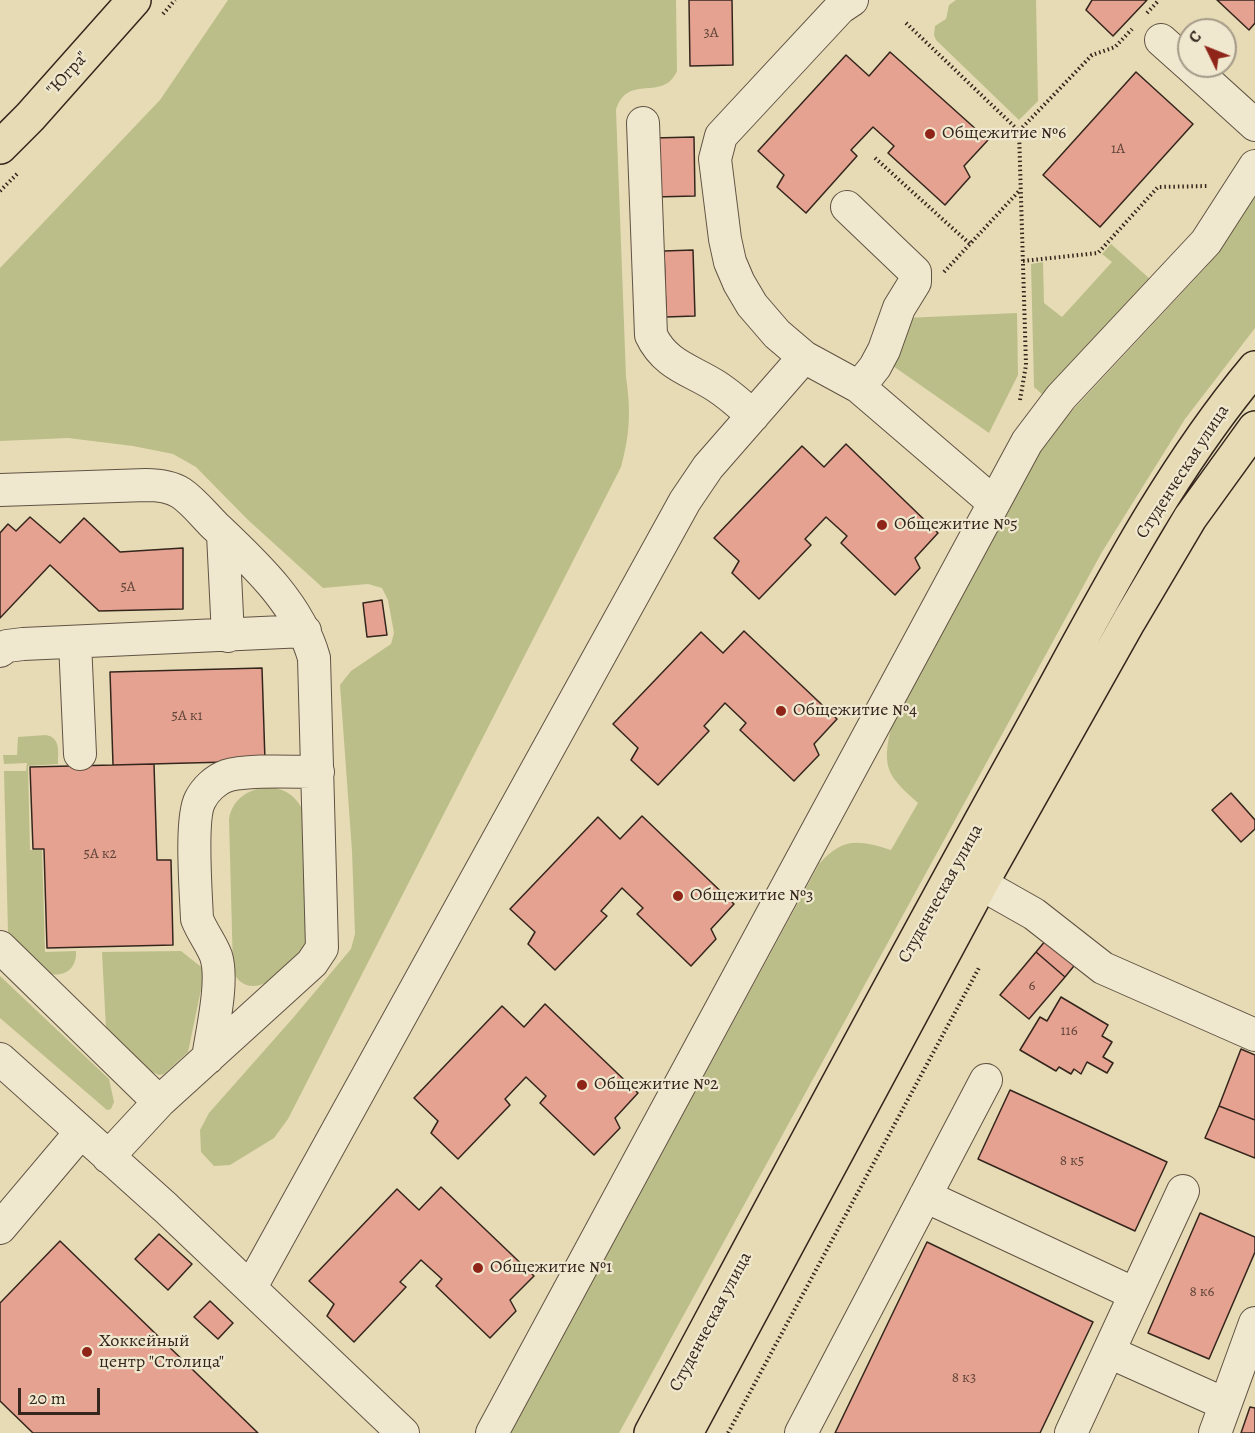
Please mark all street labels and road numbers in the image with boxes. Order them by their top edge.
street label: "Югра" [42,47,94,101]
street label: Студенческая улица [1132,401,1234,543]
street label: Студенческая улица [894,821,988,967]
street label: Студенческая улица [665,1248,757,1396]

